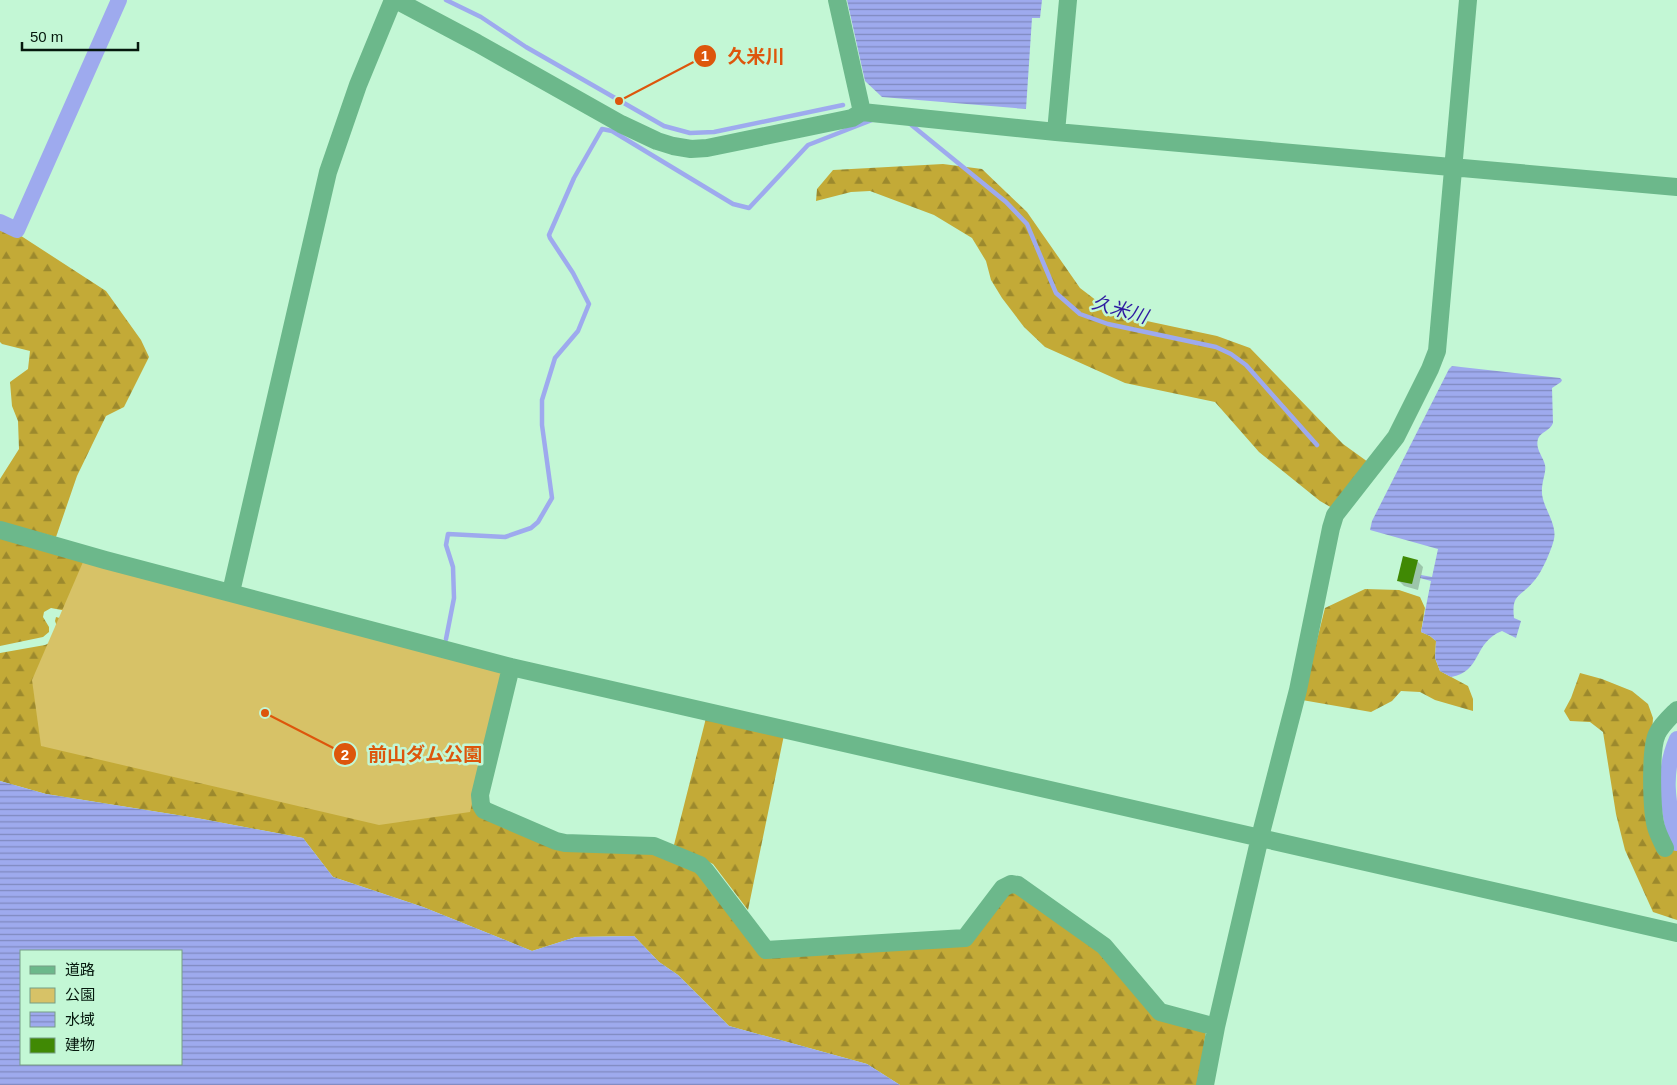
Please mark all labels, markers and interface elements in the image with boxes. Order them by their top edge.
scale bar [22,20,139,52]
text: 50 m [30,28,63,45]
callout: 久米川 [692,39,794,73]
text: 久米川 [727,46,785,67]
text: 1 [701,47,709,64]
water label: 久米川 [1090,292,1152,328]
callout: 前山ダム公園 [333,737,492,771]
text: 前山ダム公園 [368,744,482,765]
text: 2 [341,746,349,763]
legend [20,950,182,1065]
text: 道路 [65,961,95,978]
text: 公園 [65,986,95,1003]
text: 水域 [65,1011,95,1028]
text: 建物 [65,1036,95,1053]

